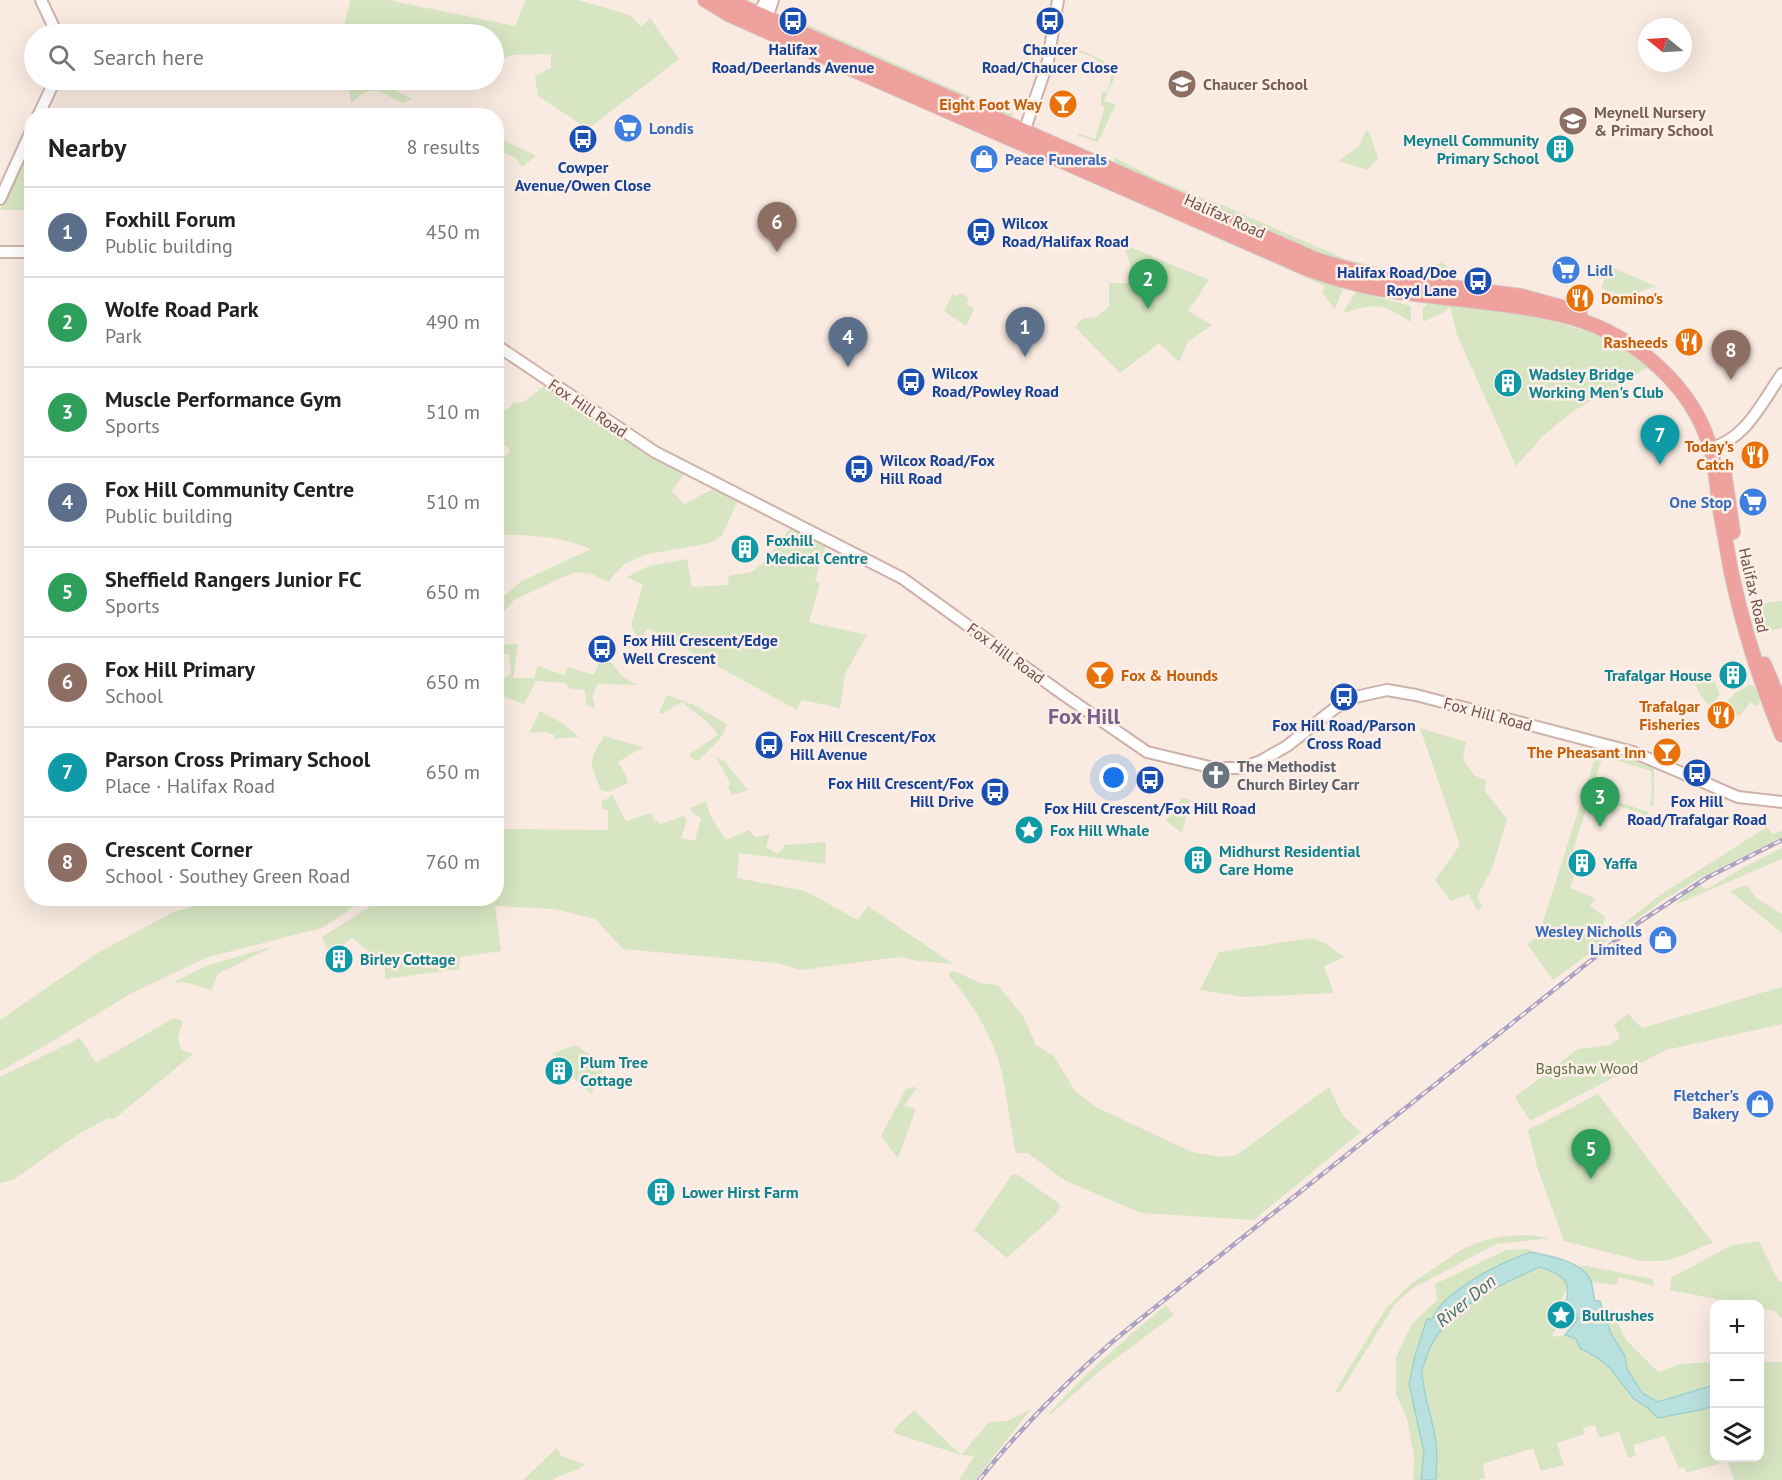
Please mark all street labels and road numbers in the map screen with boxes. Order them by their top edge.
street label: Halifax Road [1181,189,1269,243]
street label: Fox Hill Road [545,374,631,442]
street label: Halifax Road [1735,546,1773,634]
street label: Fox Hill Road [963,618,1049,688]
street label: Fox Hill Road [1441,693,1535,735]

